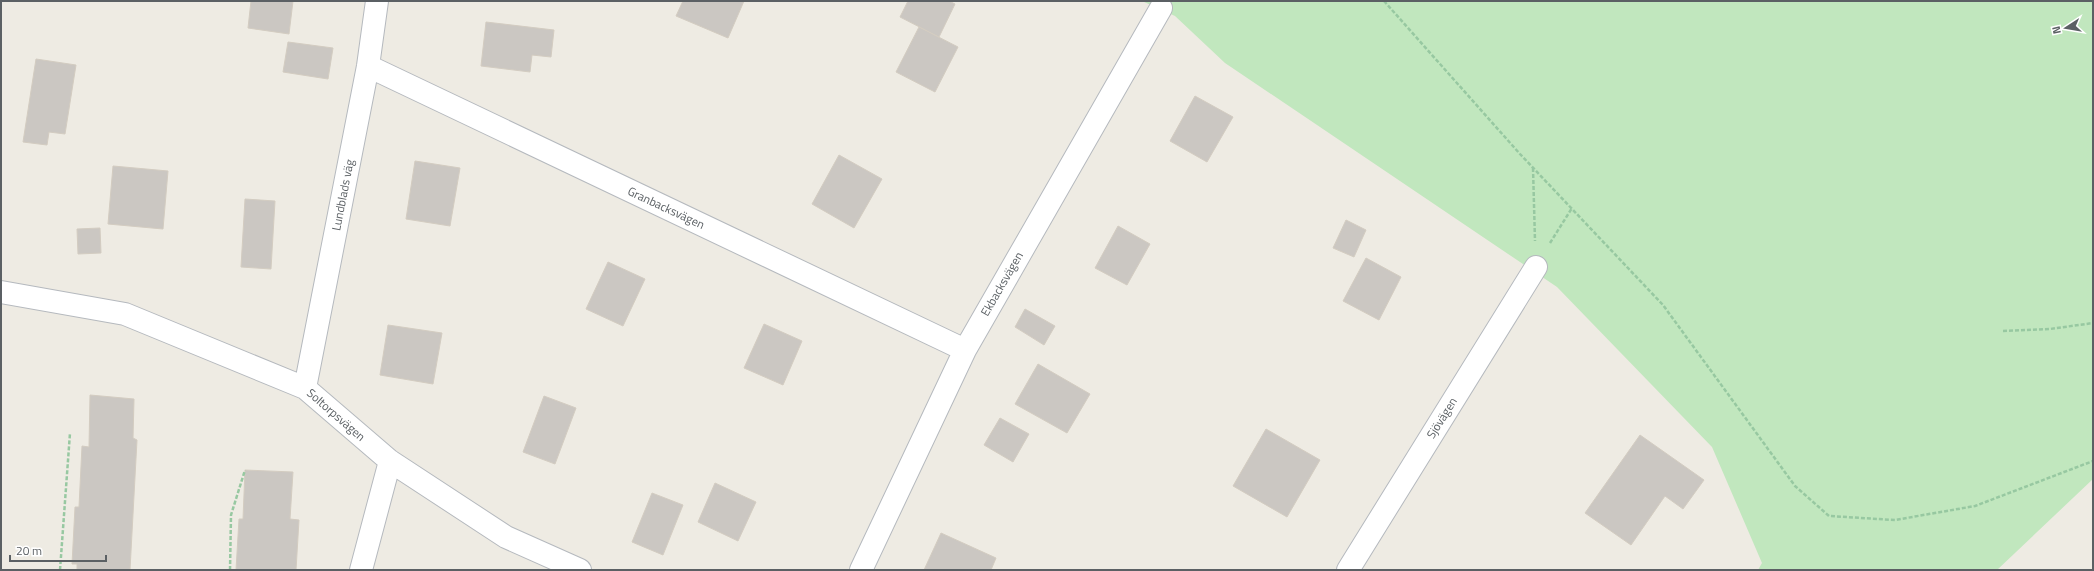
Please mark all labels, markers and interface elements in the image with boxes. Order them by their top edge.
north arrow [2046,8,2086,48]
text: N [2048,25,2065,35]
street label: Lundblads väg [326,158,359,232]
street label: Granbacksvägen [625,181,708,234]
street label: Ekbacksvägen [975,248,1028,319]
street label: Soltorpsvägen [303,384,370,446]
street label: Sjövägen [1421,393,1462,442]
scale bar [10,537,106,563]
text: 20 m [16,541,42,560]

